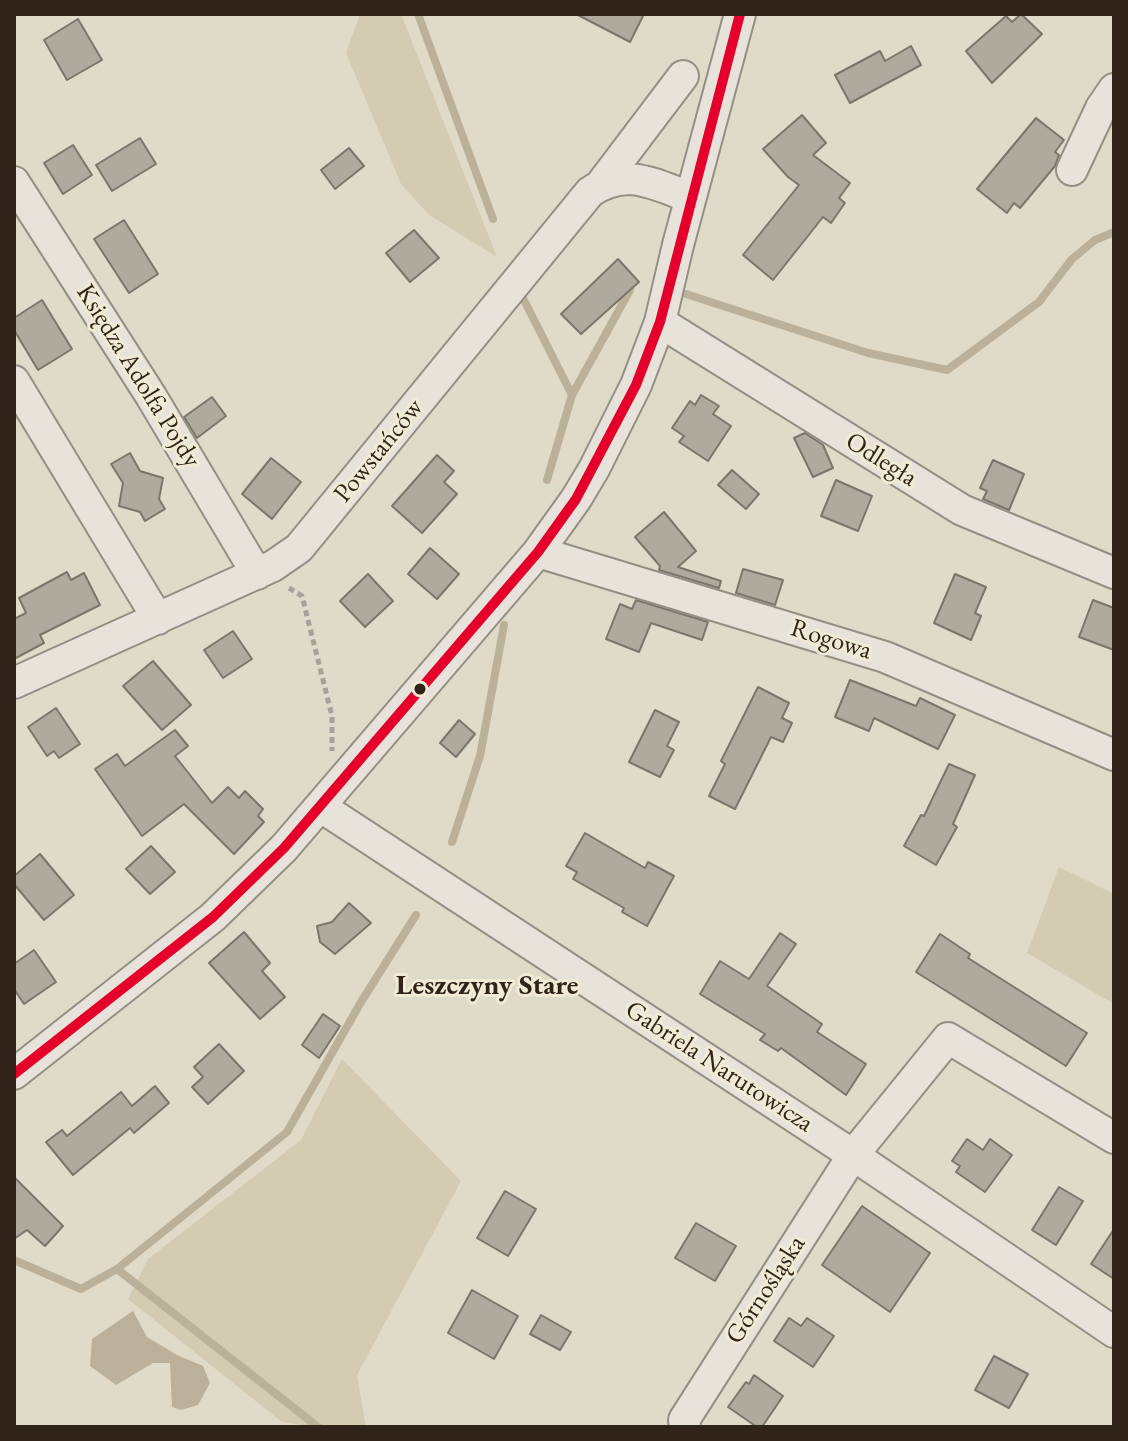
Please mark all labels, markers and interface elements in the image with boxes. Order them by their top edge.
street label: Księdza Adolfa Pojdy [69,279,207,473]
street label: Powstańców [328,393,430,509]
street label: Odległa [840,426,922,494]
street label: Rogowa [787,613,875,667]
unlabelled marker [412,681,428,697]
district label: Leszczyny Stare [396,969,578,1003]
street label: Gabriela Narutowicza [619,995,819,1139]
street label: Górnośląska [719,1230,813,1350]

